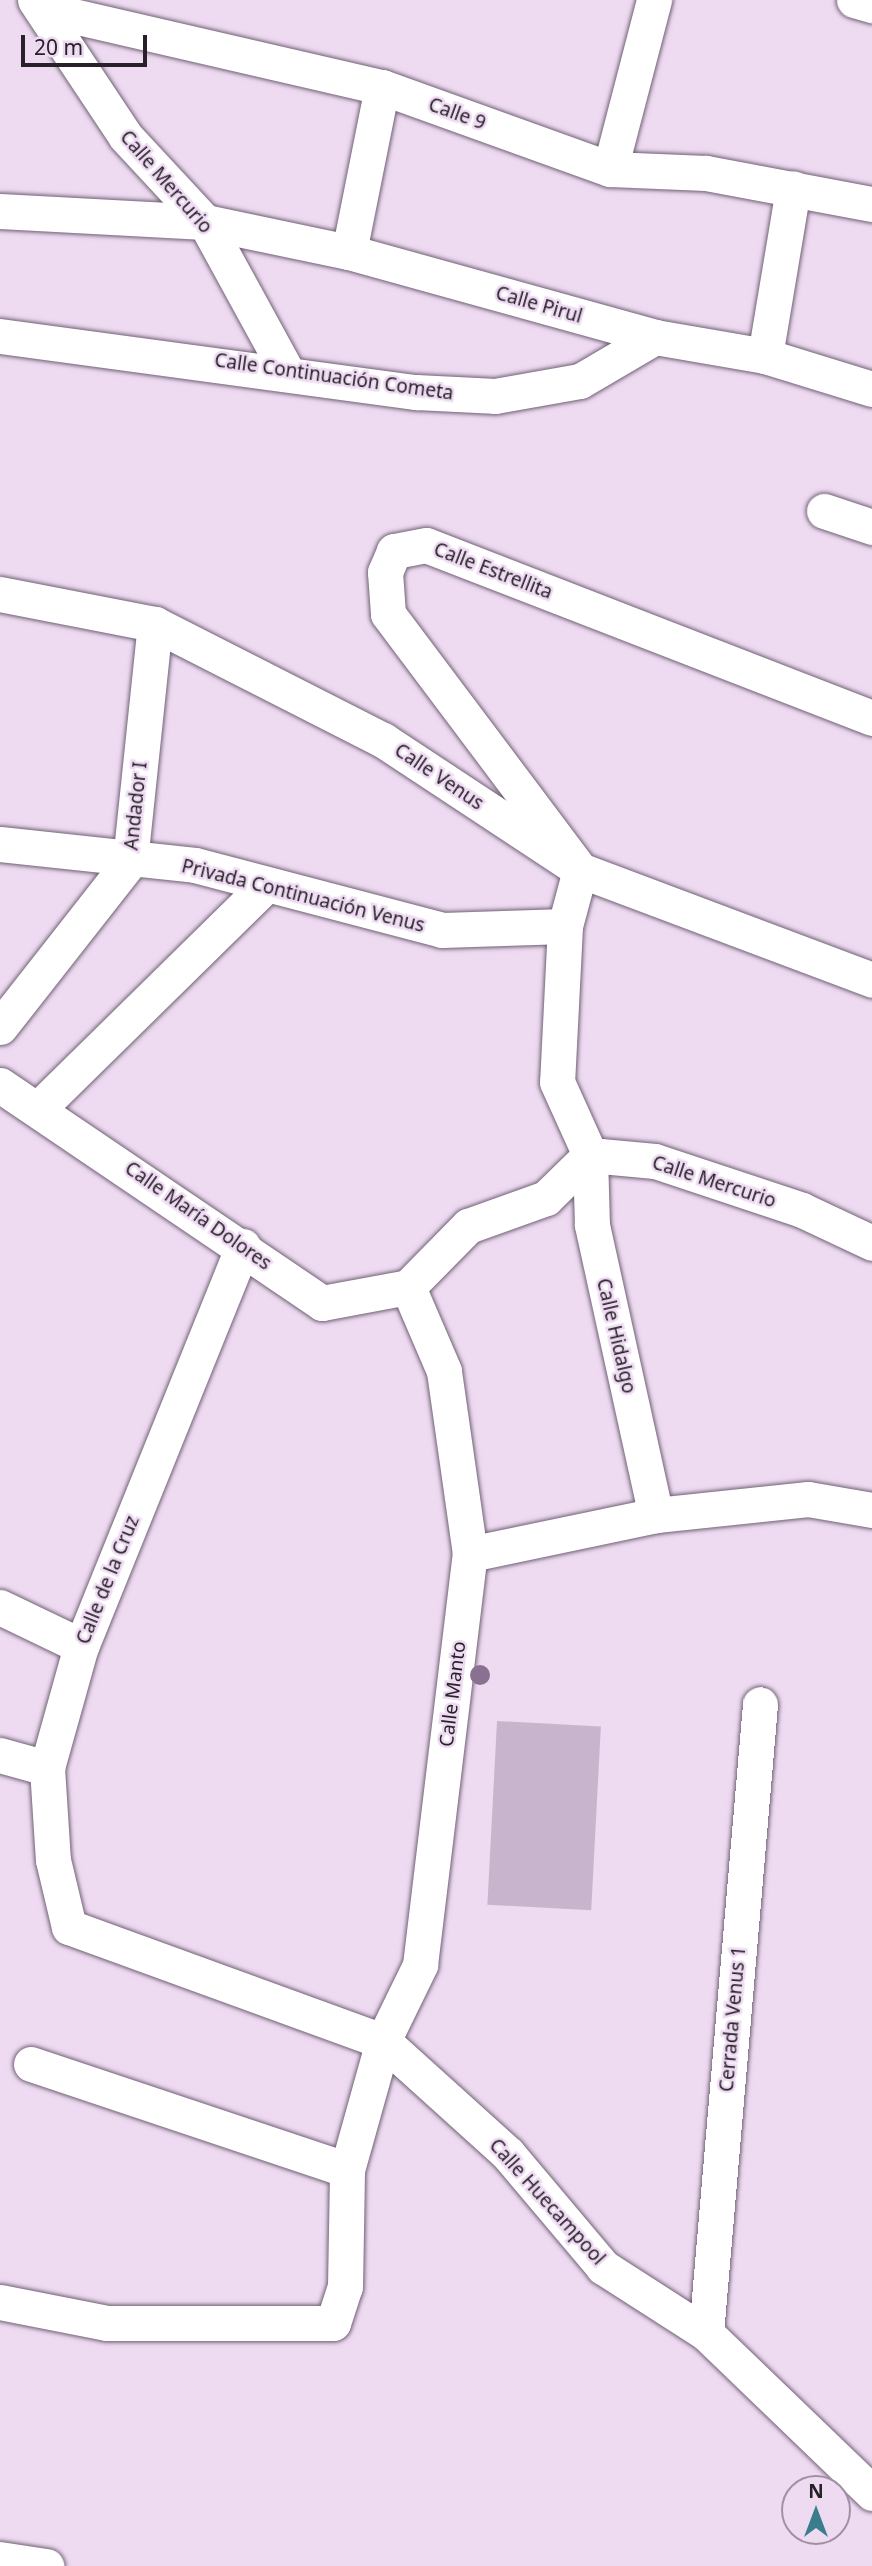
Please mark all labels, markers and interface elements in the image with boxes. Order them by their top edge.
scale bar [24,21,150,65]
text: 20 m [34,33,83,61]
street label: Calle 9 [425,93,489,135]
street label: Calle Mercurio [115,126,217,238]
street label: Calle Pirul [493,282,585,328]
street label: Calle Continuación Cometa [213,349,455,405]
street label: Calle Estrellita [431,538,555,604]
street label: Calle Venus [390,739,488,815]
street label: Andador I [120,761,152,851]
street label: Privada Continuación Venus [179,855,427,937]
street label: Calle Mercurio [649,1151,779,1213]
street label: Calle María Dolores [120,1157,276,1275]
street label: Calle Hidalgo [592,1276,640,1396]
street label: Calle de la Cruz [72,1512,144,1648]
street label: Calle Manto [435,1640,471,1748]
street label: Cerrada Venus 1 [715,1945,751,2093]
street label: Calle Huecampool [484,2134,610,2270]
north arrow [781,2475,851,2545]
text: N [808,2478,824,2504]

